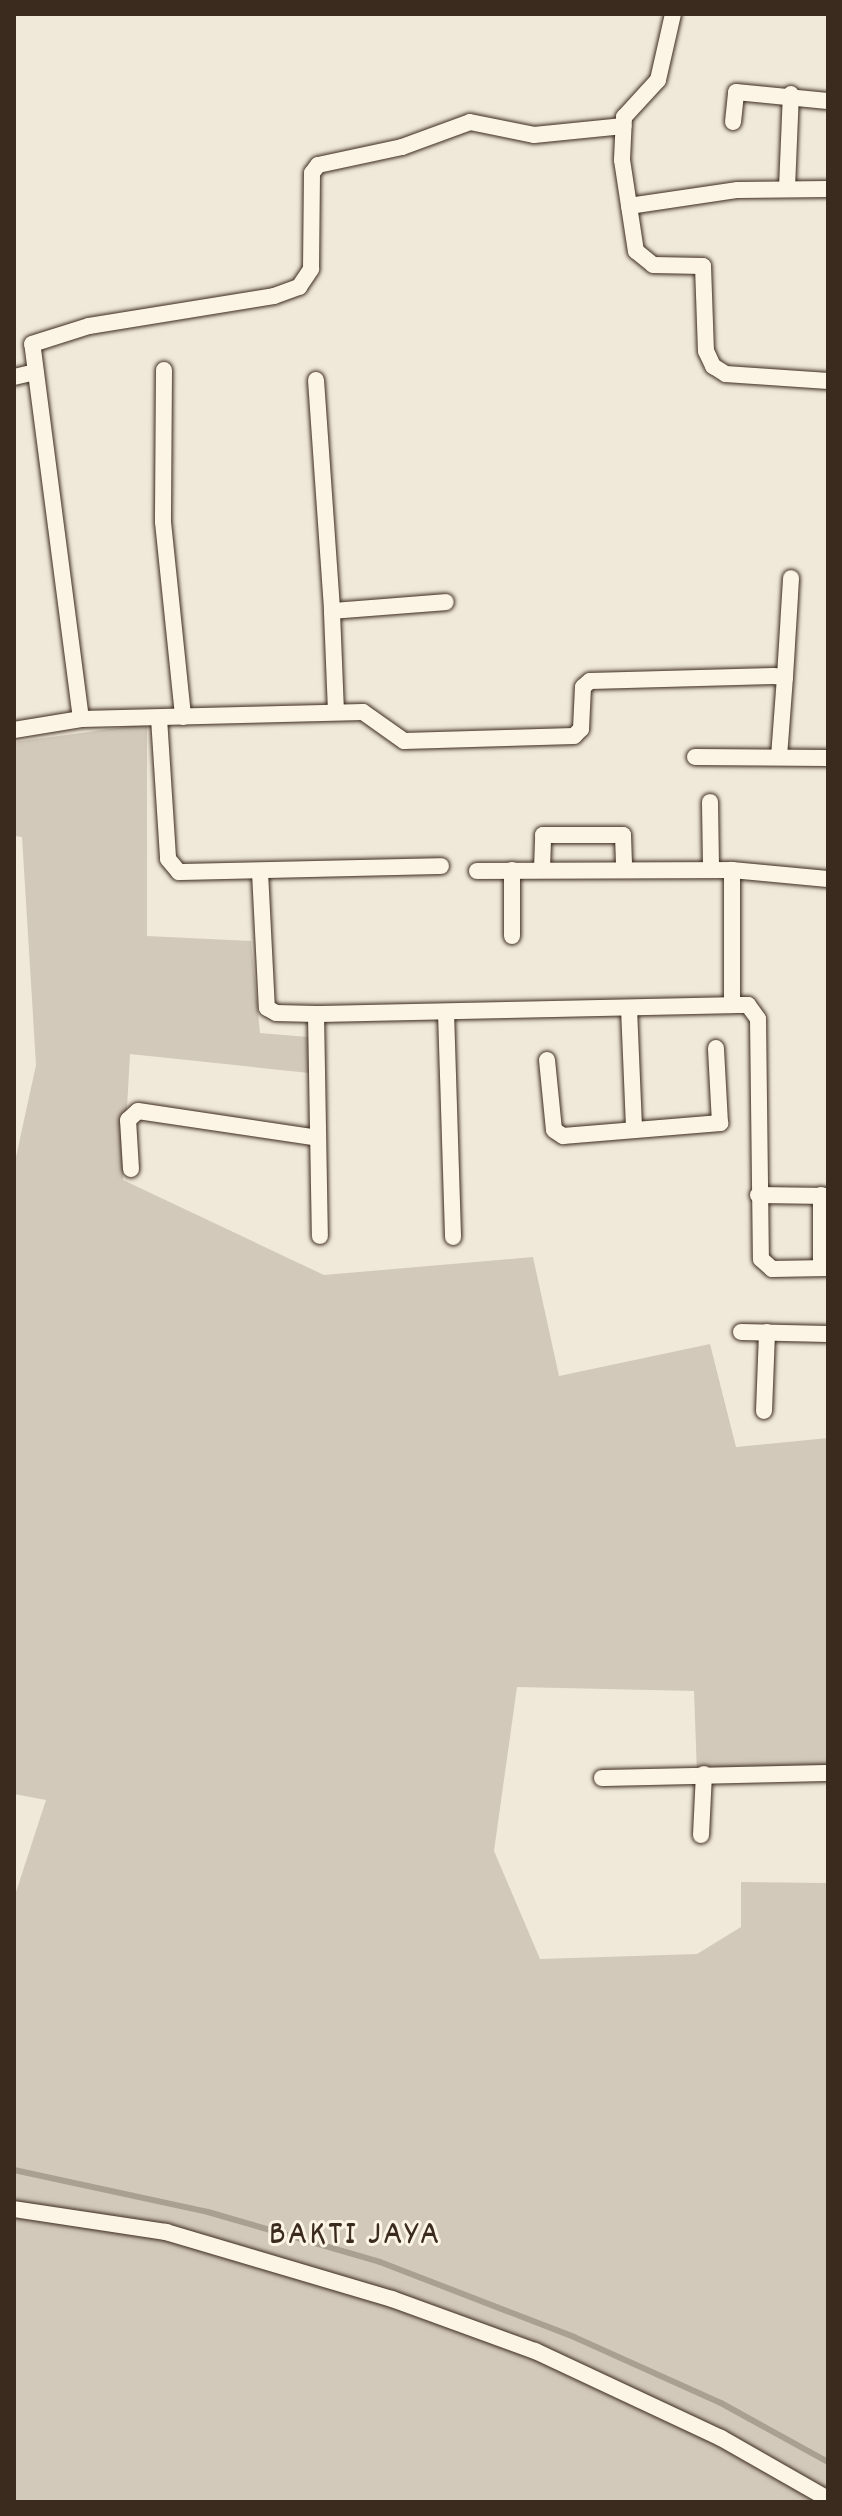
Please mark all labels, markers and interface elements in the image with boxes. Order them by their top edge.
district label: BAKTI JAYA [269,2215,441,2259]

